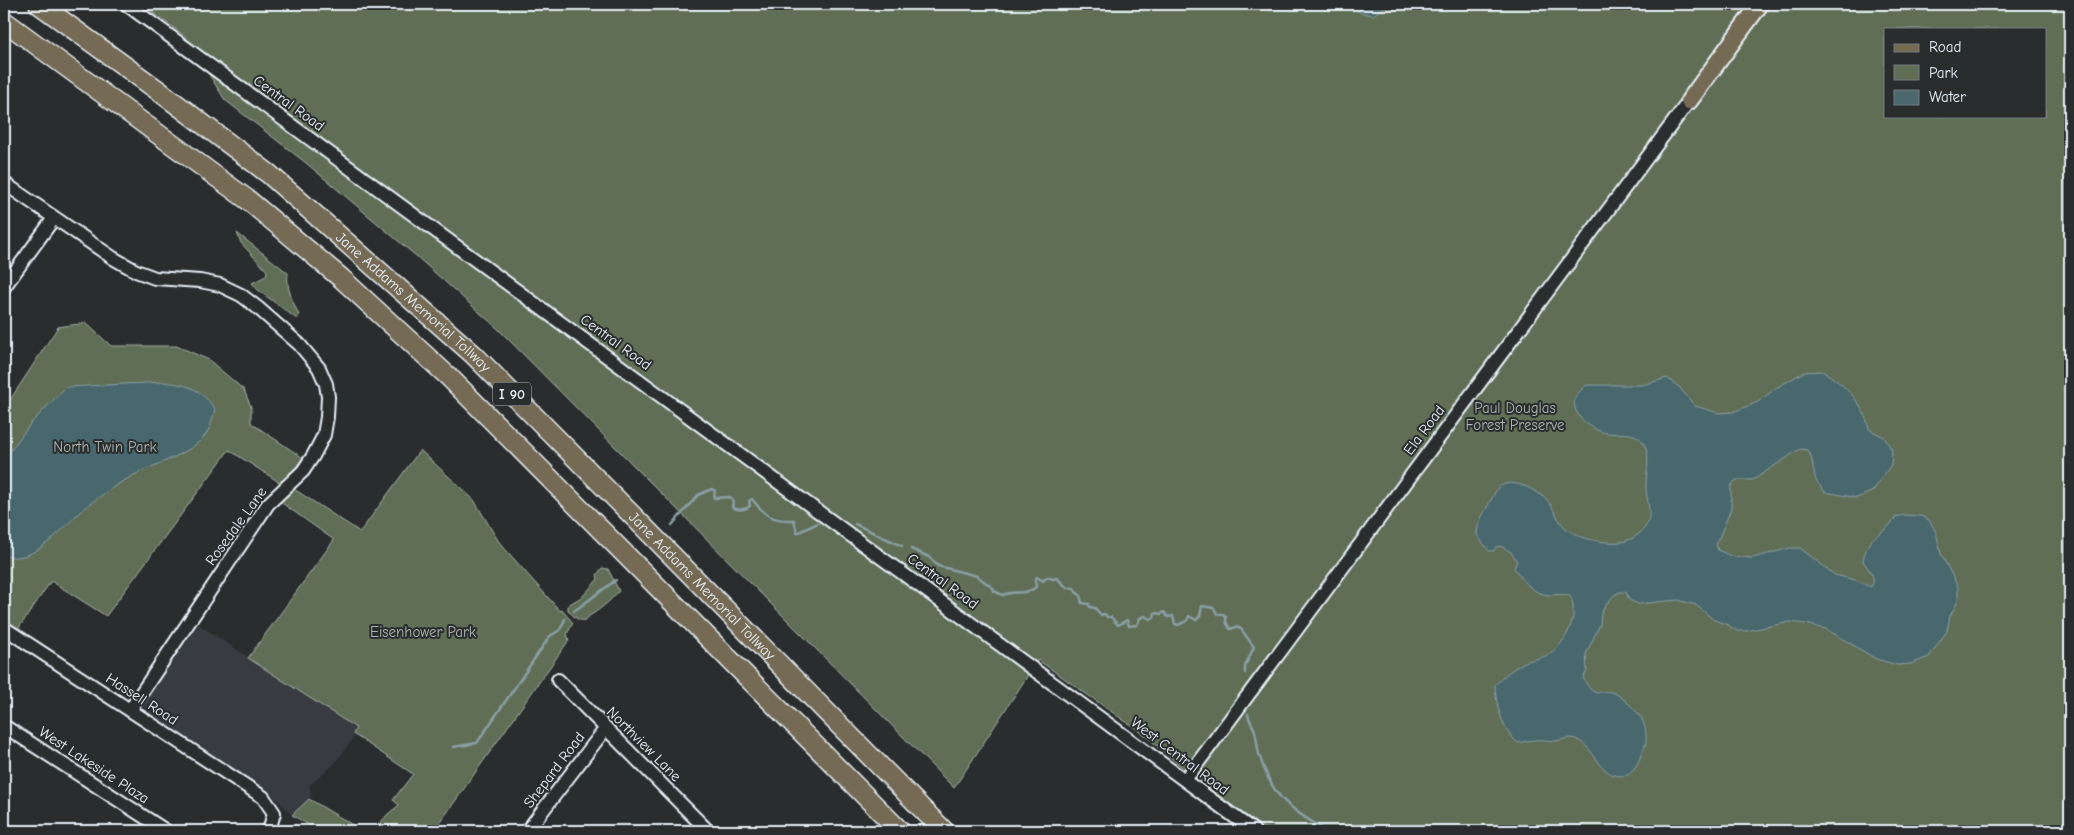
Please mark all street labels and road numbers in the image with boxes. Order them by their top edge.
street label: Central Road [250,71,328,135]
street label: Jane Addams Memorial Tollway [332,228,495,376]
street label: Central Road [577,310,655,374]
road number: I 90 [493,382,531,406]
street label: Ela Road [1400,402,1448,458]
street label: Rosedale Lane [202,483,271,569]
street label: Jane Addams Memorial Tollway [625,508,779,664]
street label: Central Road [904,549,982,613]
street label: Hassell Road [102,669,182,729]
street label: Northview Lane [603,703,685,785]
street label: West Central Road [1127,713,1233,799]
street label: West Lakeside Plaza [35,723,153,807]
street label: Shepard Road [520,728,588,812]

